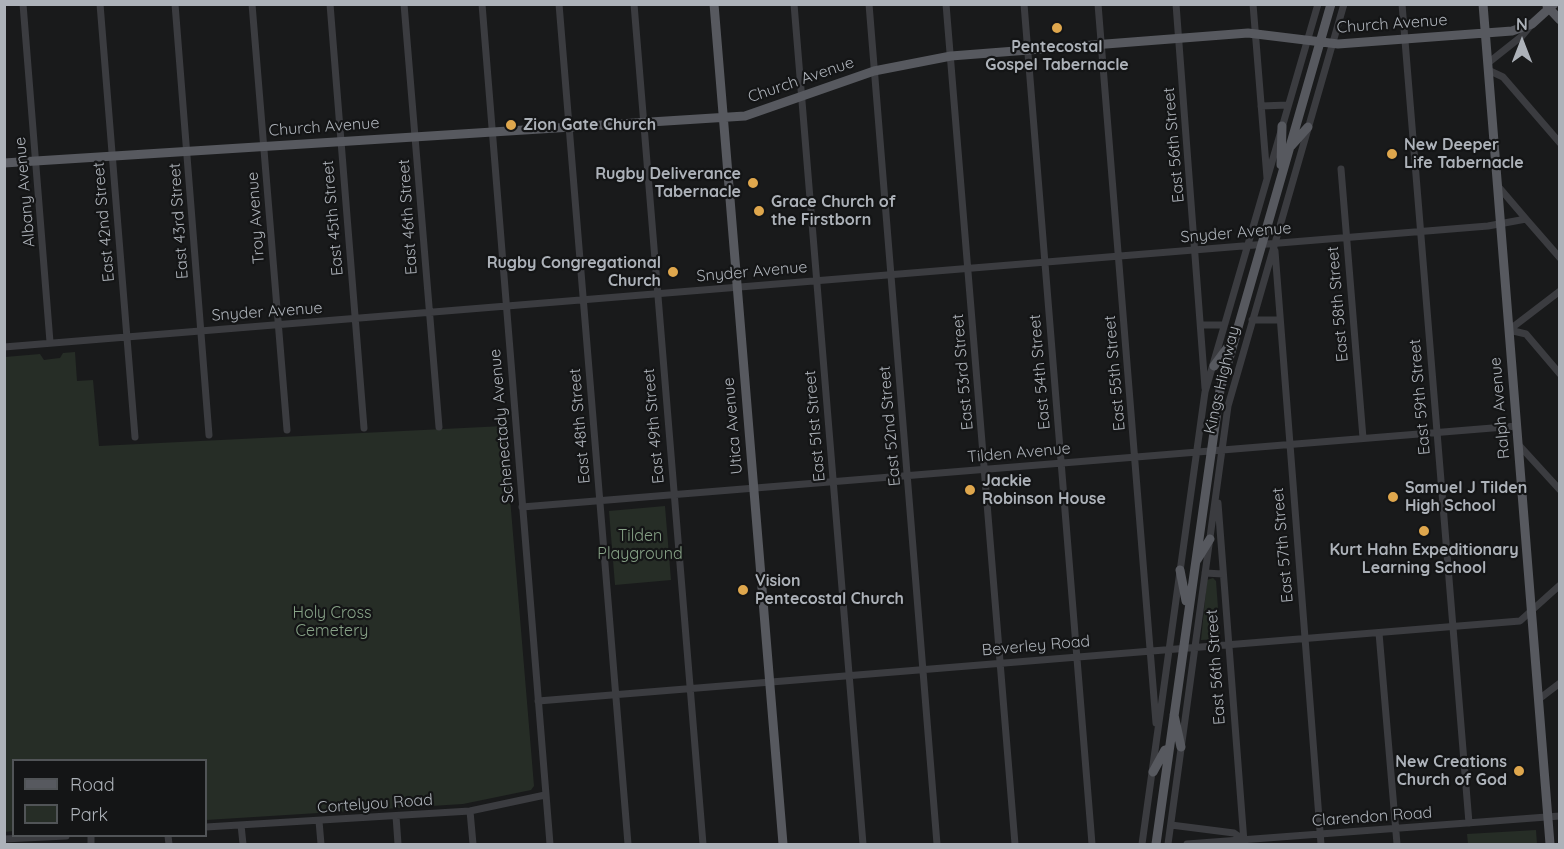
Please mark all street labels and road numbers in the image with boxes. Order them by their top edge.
street label: Church Avenue [1336,11,1448,37]
street label: Church Avenue [745,53,857,107]
street label: East 56th Street [1159,86,1189,204]
street label: Church Avenue [268,114,380,140]
street label: Albany Avenue [11,136,39,248]
street label: East 45th Street [318,159,348,277]
street label: East 46th Street [394,159,422,275]
street label: East 42nd Street [89,161,119,283]
street label: East 43rd Street [165,162,193,280]
street label: Troy Avenue [243,171,269,265]
street label: Snyder Avenue [1180,219,1292,247]
street label: East 58th Street [1323,245,1353,363]
street label: Snyder Avenue [696,258,808,286]
street label: Snyder Avenue [211,299,323,325]
street label: East 53rd Street [948,313,978,431]
street label: East 54th Street [1025,313,1055,431]
street label: East 55th Street [1100,314,1130,432]
street label: Kings Highway [1200,324,1244,436]
street label: East 59th Street [1405,338,1435,456]
street label: Schenectady Avenue [486,348,518,504]
street label: Ralph Avenue [1486,356,1514,460]
street label: East 52nd Street [875,365,905,487]
street label: East 48th Street [565,368,595,484]
street label: East 49th Street [639,368,669,484]
street label: East 51st Street [801,370,829,482]
street label: Utica Avenue [719,377,747,475]
street label: Tilden Avenue [967,439,1071,467]
street label: East 57th Street [1268,487,1298,603]
street label: East 56th Street [1202,608,1230,726]
street label: Beverley Road [981,632,1091,660]
street label: Cortelyou Road [317,790,433,818]
street label: Clarendon Road [1311,803,1433,831]

